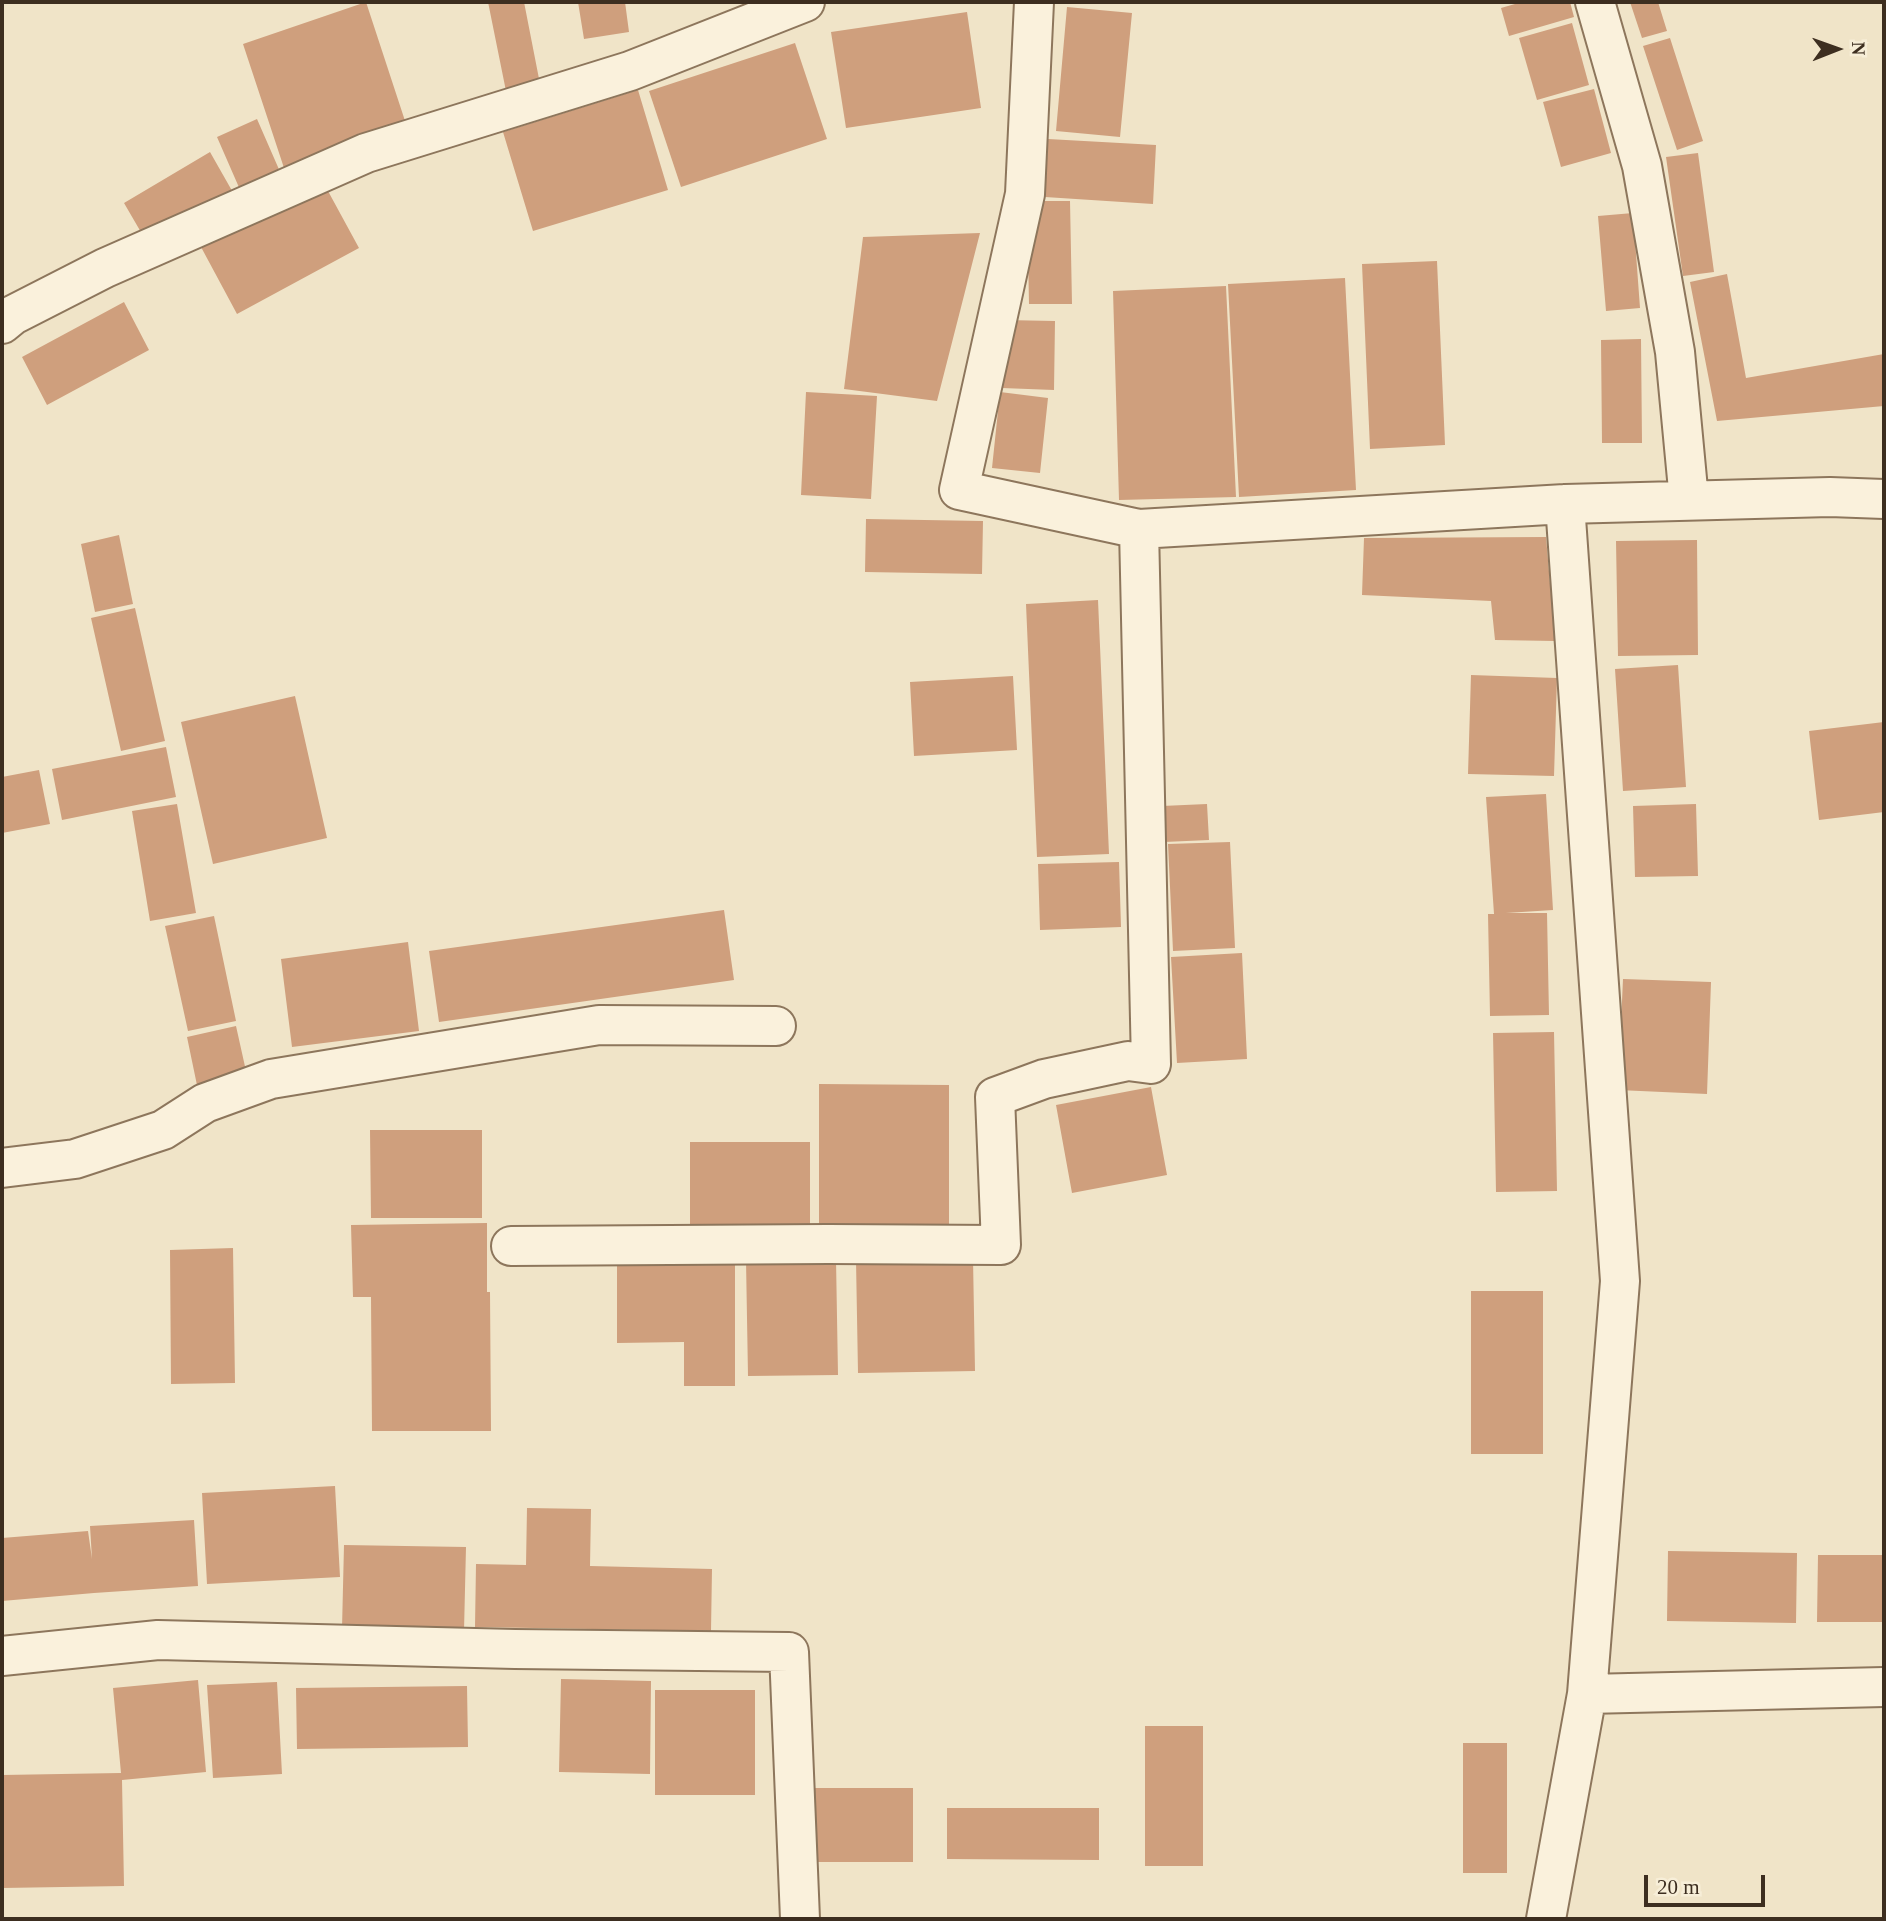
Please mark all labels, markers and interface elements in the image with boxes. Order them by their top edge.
north arrow [1802,14,1872,84]
text: N [1848,42,1869,56]
scale bar [1648,1862,1769,1906]
text: 20 m [1657,1875,1700,1899]

